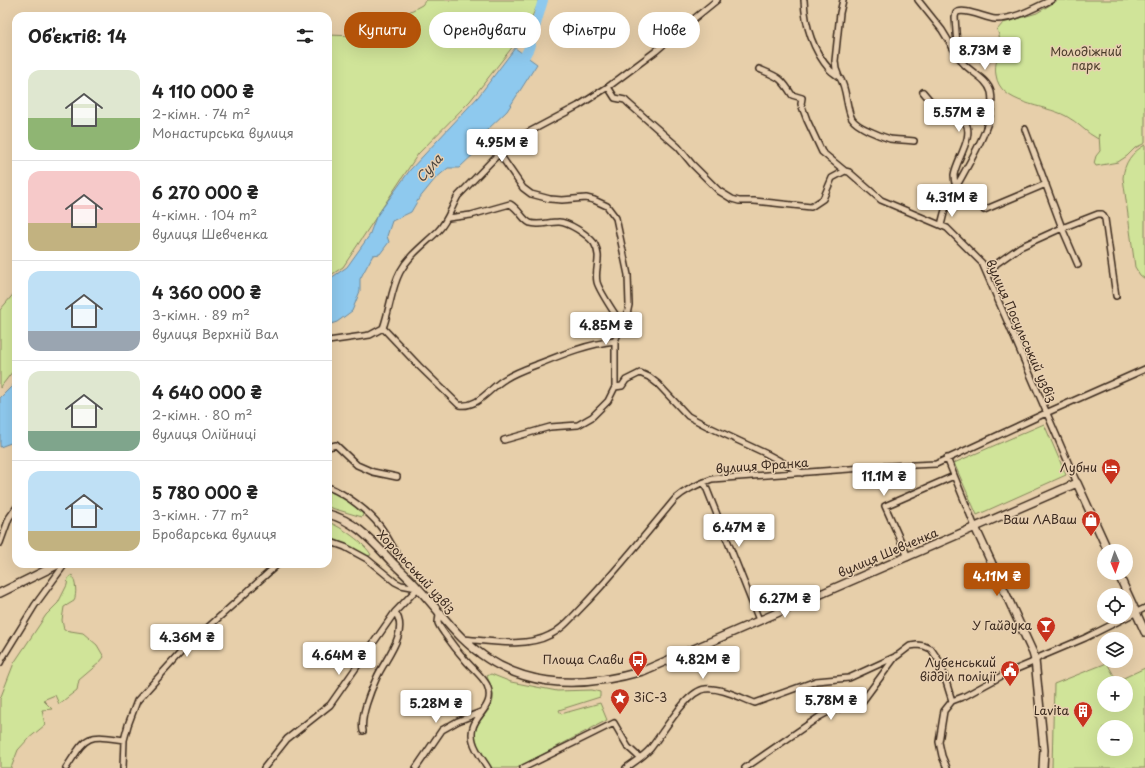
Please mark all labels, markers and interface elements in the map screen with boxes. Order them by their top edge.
chip: Купити [344,12,421,48]
chip: Орендувати [429,12,541,48]
chip: Фільтри [549,12,630,48]
chip: Нове [638,12,700,48]
text: Об’єктів: 14 [28,23,127,49]
icon: filters [294,25,316,47]
pin: 8.73M ₴ [948,37,1022,71]
text: 8.73M ₴ [959,40,1011,59]
park label: Молодіжний парк [1050,42,1122,74]
text: 4 110 000 ₴ [152,78,254,104]
icon: home [60,86,108,134]
pin: 5.57M ₴ [922,99,996,133]
text: 5.57M ₴ [933,102,985,121]
text: 2-кімн. · 74 m² [152,104,250,123]
text: Монастирська вулиця [152,123,294,142]
pin: 4.95M ₴ [465,129,539,163]
text: 4.95M ₴ [476,132,528,151]
water label: Сула [411,149,447,186]
text: 6 270 000 ₴ [152,179,258,205]
pin: 4.31M ₴ [915,184,989,218]
icon: home [60,187,108,235]
text: 4.31M ₴ [926,187,978,206]
text: 4-кімн. · 104 m² [152,205,257,224]
text: вулиця Шевченка [152,224,268,243]
street label: вулиця Посульський узвіз [982,256,1062,405]
text: 4 360 000 ₴ [152,279,261,305]
icon: home [60,287,108,335]
text: 3-кімн. · 89 m² [152,305,250,324]
pin: 4.85M ₴ [569,312,643,346]
text: 4.85M ₴ [579,315,633,334]
text: вулиця Верхній Вал [152,324,279,343]
text: 4 640 000 ₴ [152,379,262,405]
icon: home [60,387,108,435]
text: 2-кімн. · 80 m² [152,405,252,424]
text: вулиця Олійниці [152,424,256,443]
street label: вулиця Франка [715,453,809,477]
hotel icon: Лубни [1100,457,1122,485]
place label: Лубни [1060,458,1097,476]
pin: 11.1M ₴ [847,463,921,497]
text: 11.1M ₴ [861,466,907,485]
text: 5 780 000 ₴ [152,479,258,505]
icon: home [60,487,108,535]
text: 3-кімн. · 77 m² [152,505,249,524]
shop icon: Ваш ЛАВаш [1080,509,1102,537]
place label: Ваш ЛАВаш [1003,510,1077,528]
pin: 6.47M ₴ [702,514,776,548]
text: 6.47M ₴ [712,517,766,536]
street label: вулиця Шевченка [835,523,941,581]
text: Броварська вулиця [152,524,277,543]
street label: Хорольський узвіз [373,526,460,617]
north arrow [1097,544,1133,580]
map controls [1097,544,1133,756]
pin: 4.11M ₴ [960,563,1034,597]
text: 4.11M ₴ [973,566,1021,585]
pin: 6.27M ₴ [748,585,822,619]
text: 6.27M ₴ [759,588,811,607]
button: locate [1097,588,1133,624]
bar icon: У Гайдука [1035,615,1057,643]
place label: У Гайдука [972,616,1033,634]
pin: 4.36M ₴ [150,624,224,658]
text: 4.36M ₴ [159,627,215,646]
button: layers [1097,632,1133,668]
pin: 4.64M ₴ [302,642,376,676]
text: 4.64M ₴ [312,645,366,664]
pin: 4.82M ₴ [666,646,740,680]
bus stop icon: Площа Слави [627,649,649,677]
text: 4.82M ₴ [676,649,730,668]
place label: Площа Слави [543,650,624,668]
place label: Лубенський відділ поліції [920,653,997,685]
public building icon: Лубенський відділ поліції [999,659,1021,687]
button: + [1097,676,1133,712]
place icon: ЗіС-3 [609,687,631,715]
pin: 5.78M ₴ [794,687,868,721]
place label: ЗіС-3 [634,688,667,706]
pin: 5.28M ₴ [399,690,473,724]
text: 5.78M ₴ [805,690,857,709]
text: 5.28M ₴ [409,693,463,712]
building icon: Lavita [1072,700,1094,728]
place label: Lavita [1034,701,1069,719]
button: − [1097,720,1133,756]

